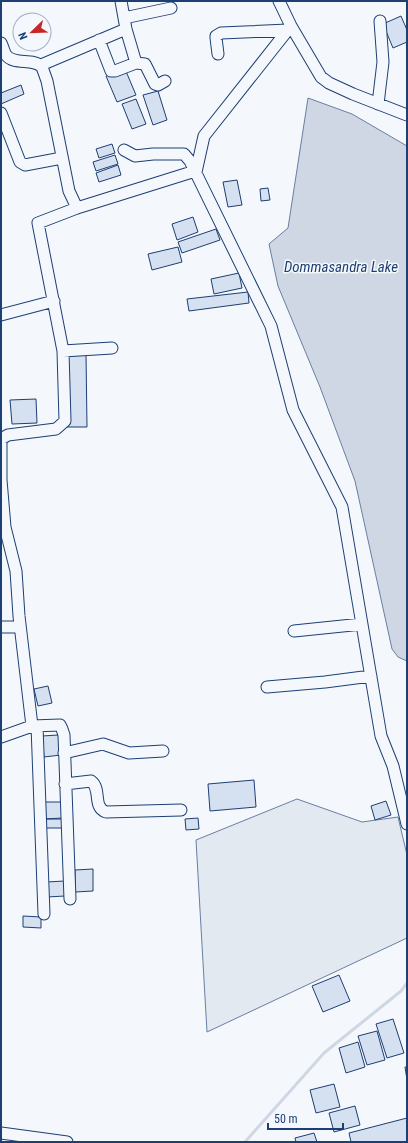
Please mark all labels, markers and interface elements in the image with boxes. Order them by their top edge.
north arrow [12,12,52,52]
text: N [16,30,31,41]
water label: Dommasandra Lake [284,258,398,276]
scale bar [268,1105,343,1131]
text: 50 m [274,1112,298,1126]

